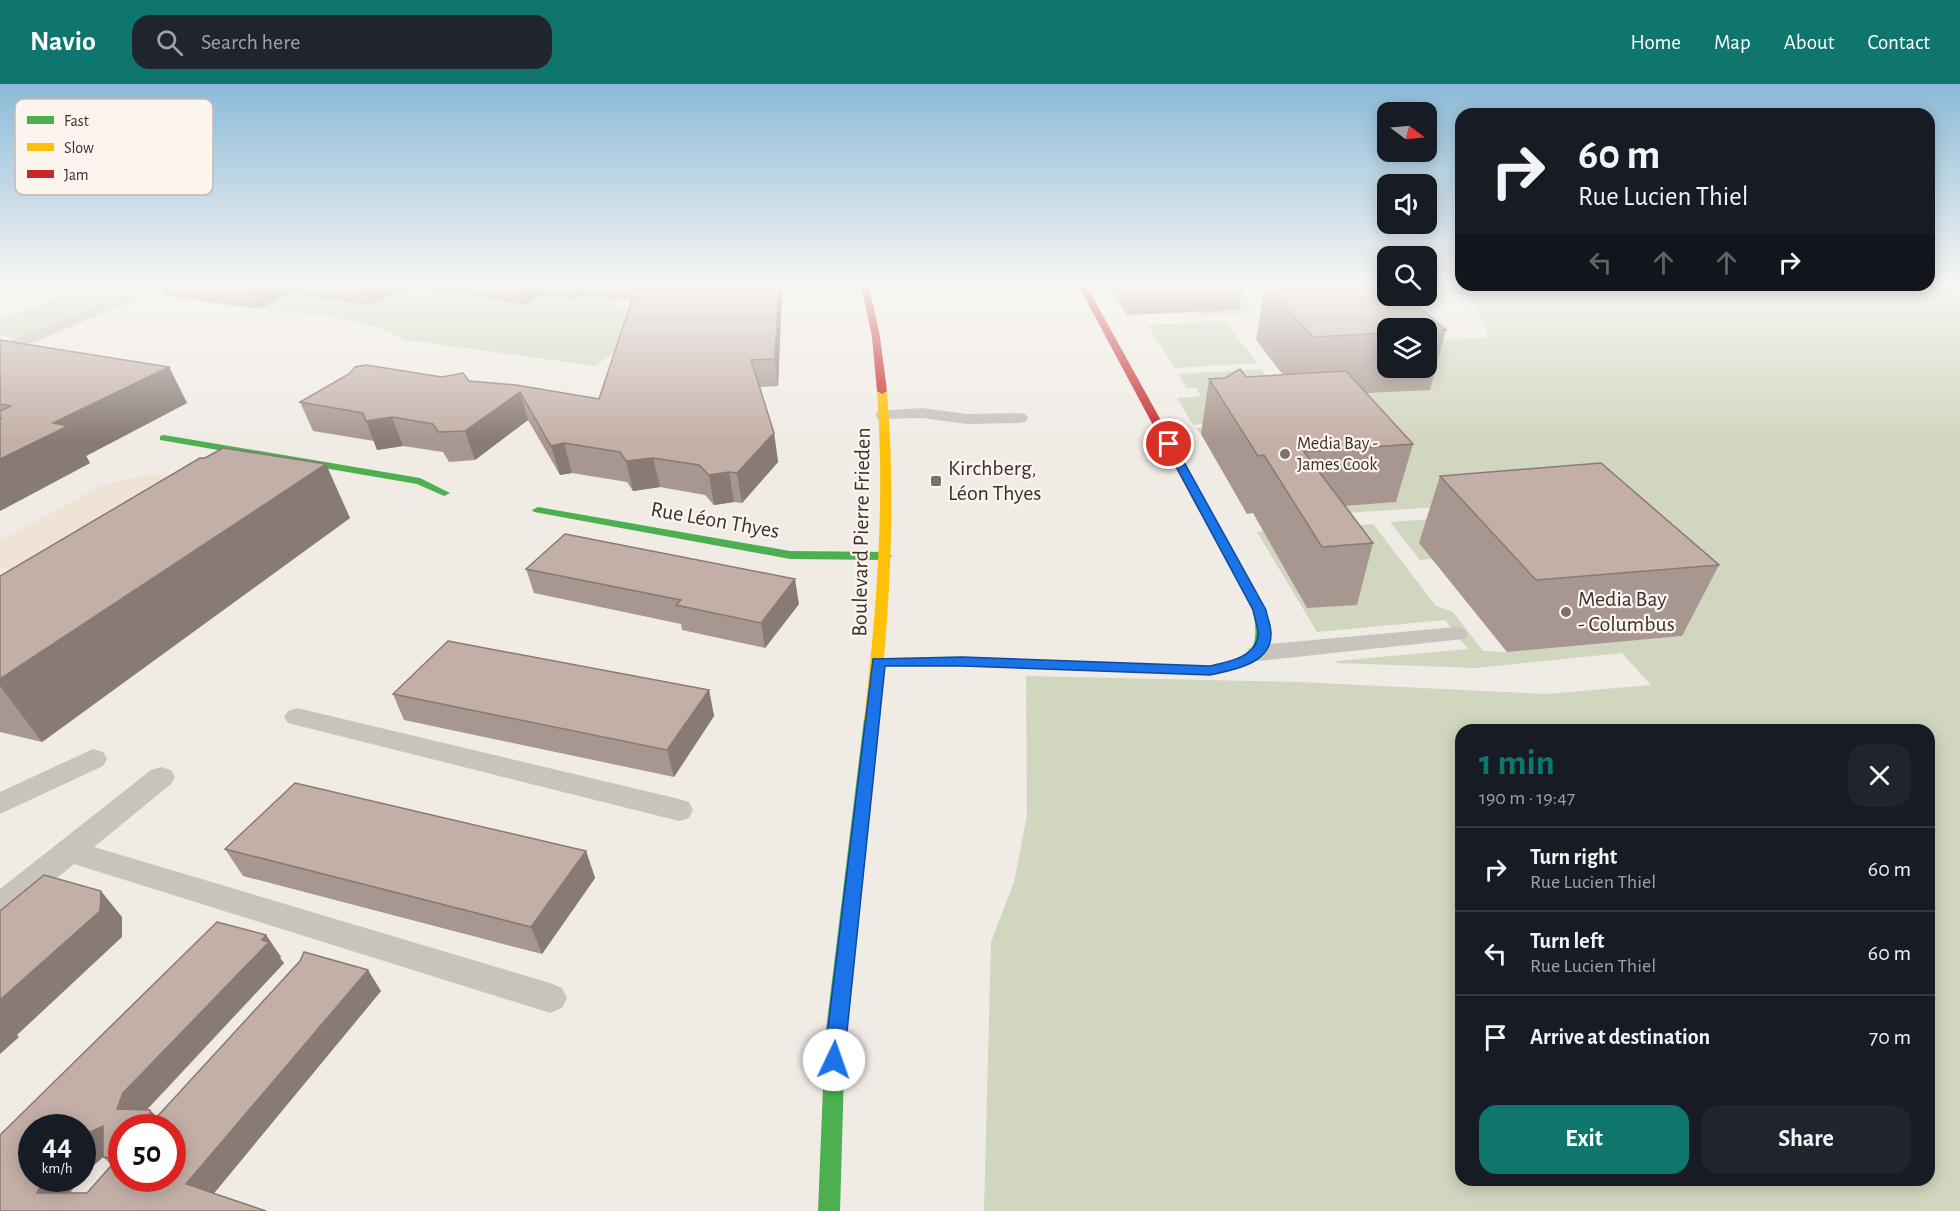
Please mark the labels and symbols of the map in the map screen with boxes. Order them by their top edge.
legend [15,99,213,195]
north arrow [1377,102,1437,162]
text: Fast [64,113,89,129]
text: Slow [64,140,94,156]
text: Jam [64,167,89,183]
pin [1143,418,1194,469]
street label: Boulevard Pierre Frieden [848,427,874,637]
place label: Media Bay - James Cook [1297,435,1378,474]
marker: Media Bay - James Cook [1278,447,1292,461]
place label: Kirchberg, Léon Thyes [948,457,1042,504]
marker: Kirchberg, Léon Thyes [929,474,943,488]
street label: Rue Léon Thyes [649,498,781,542]
place label: Media Bay - Columbus [1578,588,1675,635]
marker: Media Bay - Columbus [1559,605,1573,619]
position arrow [802,1028,866,1092]
speed limit sign: 50 [108,1114,186,1192]

